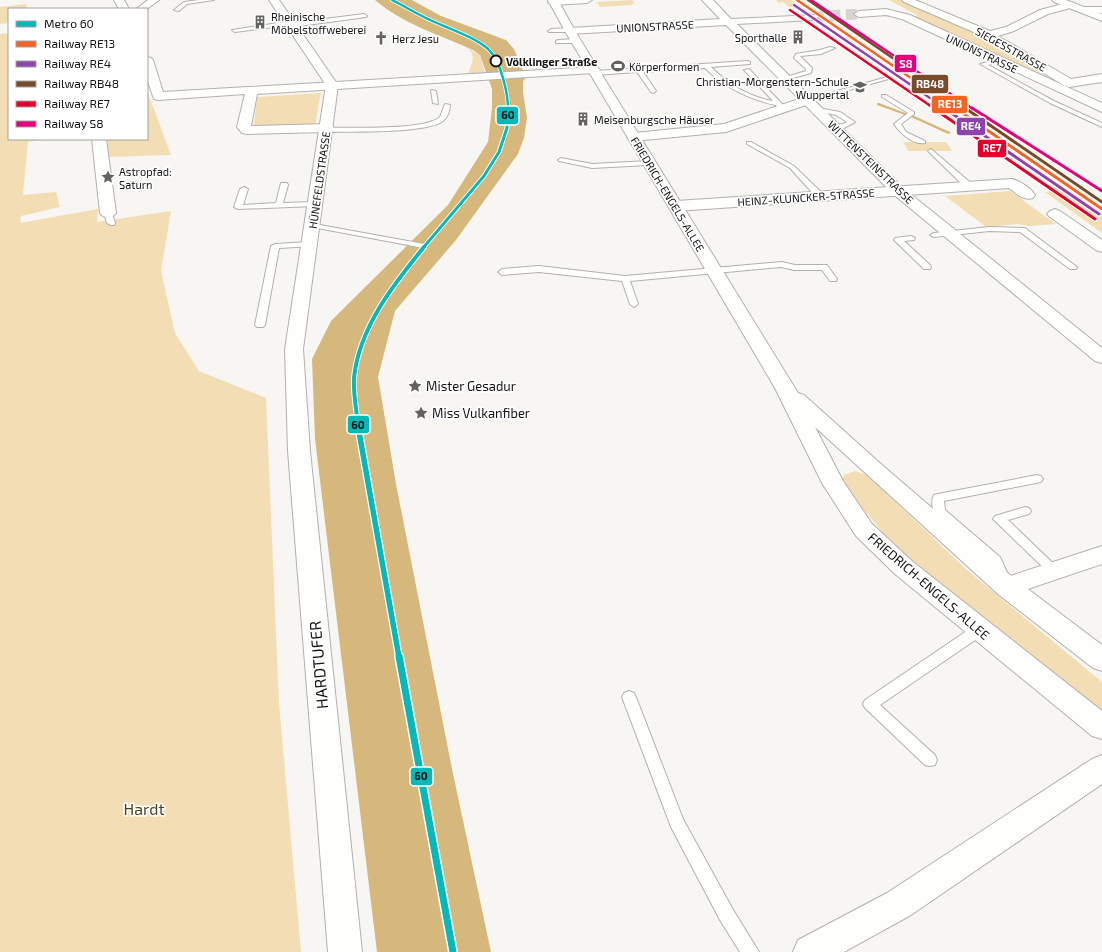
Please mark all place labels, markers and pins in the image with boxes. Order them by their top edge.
place label: Rheinische Möbelstoffweberei [271,10,366,36]
building icon: Rheinische Möbelstoffweberei [252,14,268,30]
building icon: Sporthalle [790,29,806,45]
church icon: Herz Jesu [373,30,389,46]
place label: Sporthalle [735,31,787,44]
place label: Herz Jesu [392,32,439,45]
marker: Völklinger Straße [489,54,503,68]
place label: Völklinger Straße [506,55,597,68]
sports icon: Körperformen [610,58,626,74]
place label: Körperformen [629,60,699,73]
place label: Christian-Morgenstern-Schule Wuppertal [696,75,850,101]
school or university icon: Christian-Morgenstern-Schule Wuppertal [852,79,868,95]
building icon: Meisenburgsche Häuser [575,111,591,127]
place label: Meisenburgsche Häuser [594,113,715,126]
place label: Astropfad: Saturn [119,165,172,191]
place icon: Astropfad: Saturn [100,169,116,185]
place icon: Mister Gesadur [407,378,423,394]
place label: Mister Gesadur [426,378,516,394]
place icon: Miss Vulkanfiber [413,405,429,421]
place label: Miss Vulkanfiber [432,405,530,421]

